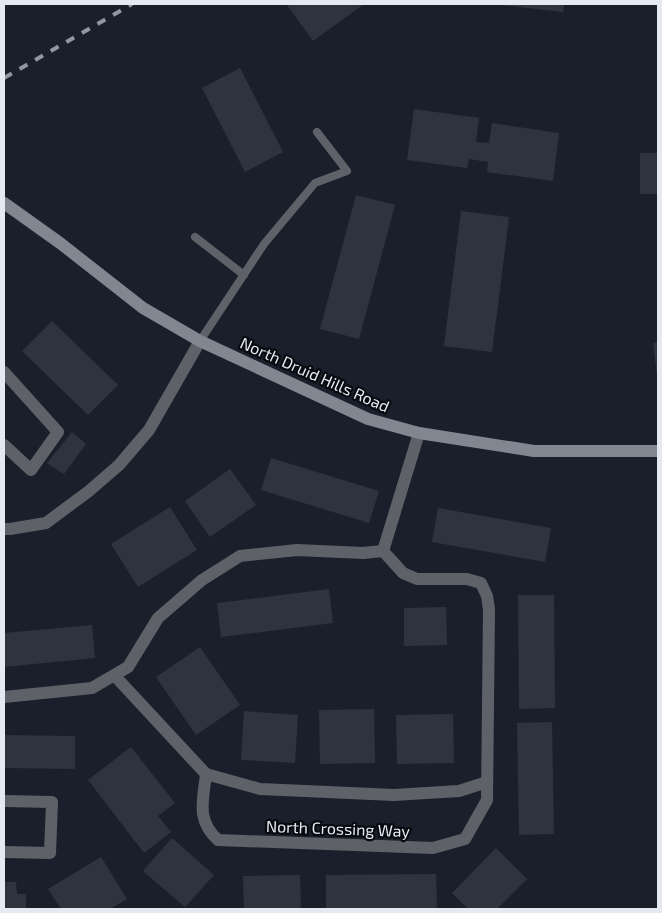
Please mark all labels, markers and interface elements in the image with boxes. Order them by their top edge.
street label: North Druid Hills Road [237,333,393,415]
street label: North Crossing Way [266,816,411,840]

